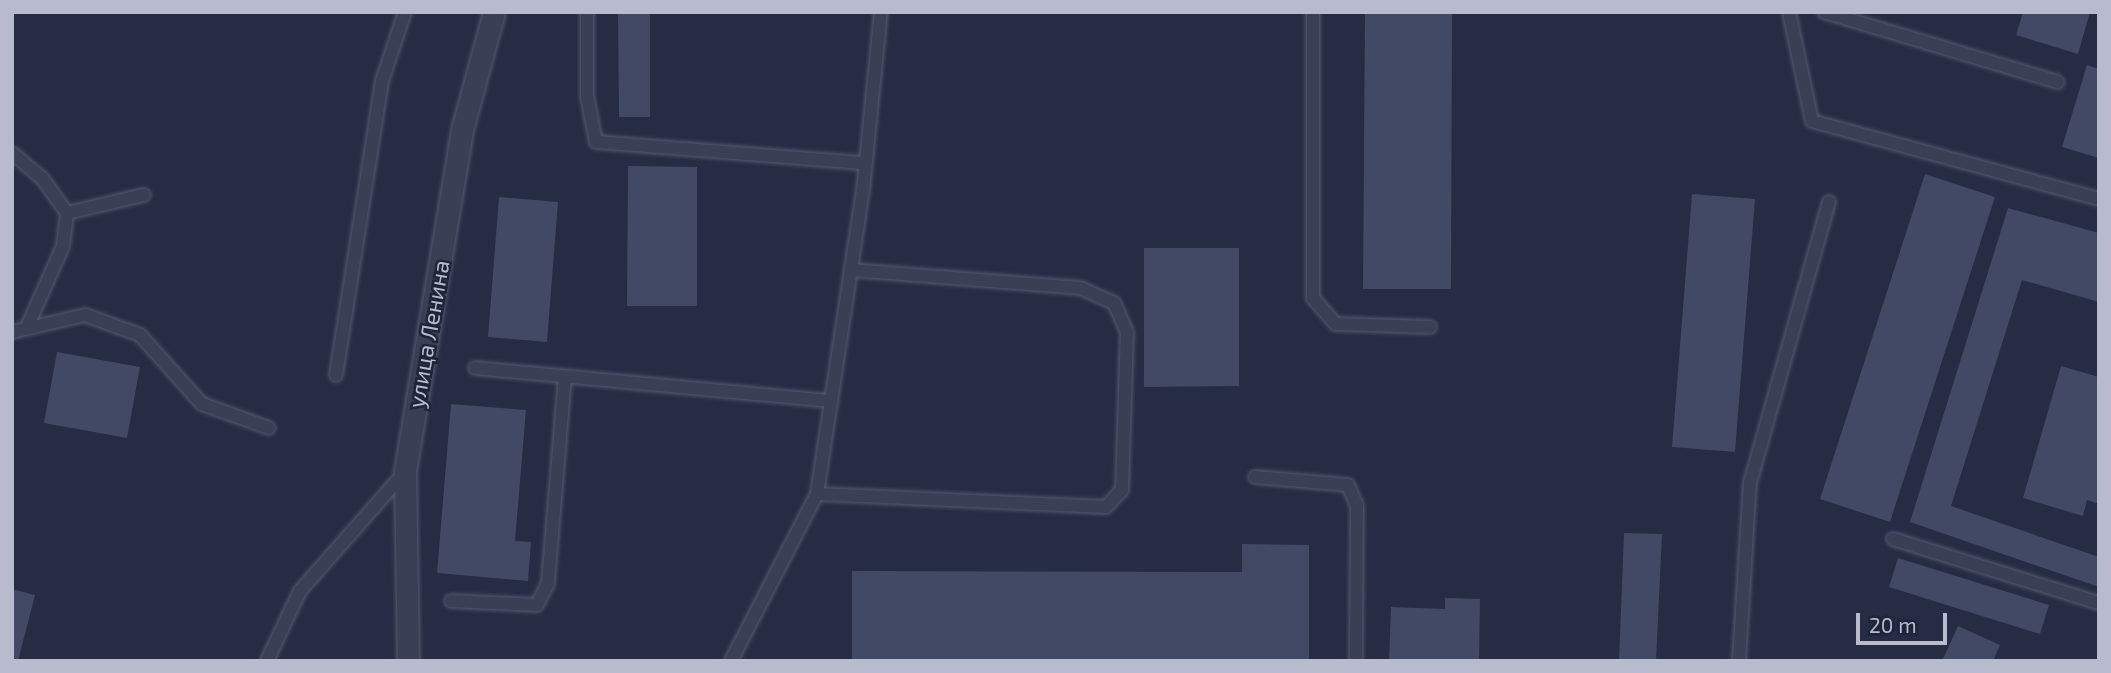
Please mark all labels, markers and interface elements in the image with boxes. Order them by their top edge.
street label: улица Ленина [401,258,455,410]
scale bar [1859,600,1950,644]
text: 20 m [1869,612,1917,637]

